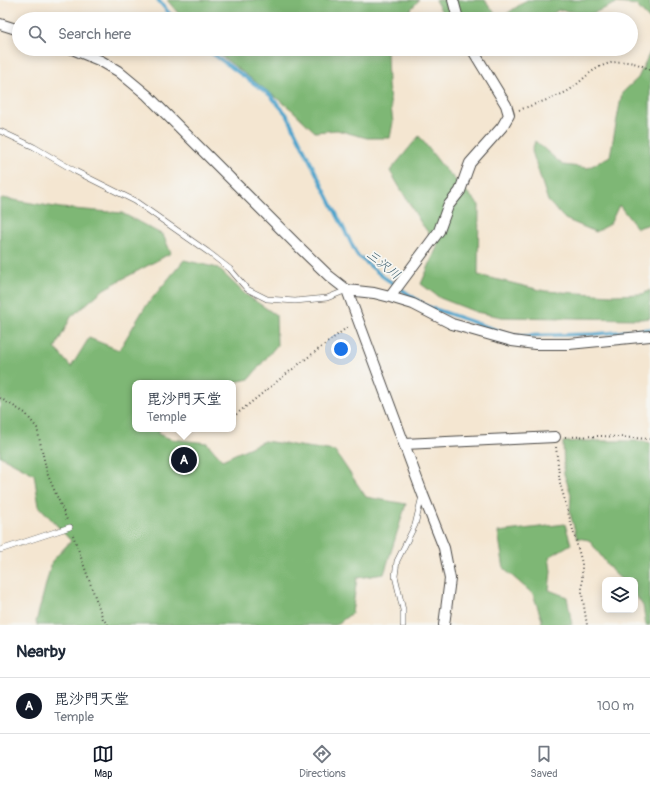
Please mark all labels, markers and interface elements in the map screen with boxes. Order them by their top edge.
search box [12,12,638,56]
icon: search [26,23,48,45]
text: Search here [58,25,131,44]
water label: 三沢川 [363,246,404,283]
your location [331,339,351,359]
popup [132,380,236,432]
text: 毘沙門天堂 [146,390,222,409]
text: Temple [146,409,186,425]
pin: A [171,445,197,475]
map controls [602,577,638,613]
button: layers [602,577,638,613]
text: Nearby [16,641,65,662]
text: 毘沙門天堂 [54,690,129,709]
text: A [25,698,33,714]
text: 100 m [597,698,634,714]
text: Temple [54,709,94,725]
tab: Map [92,743,114,780]
tab: Directions [299,743,346,780]
tab: Saved [530,743,558,780]

